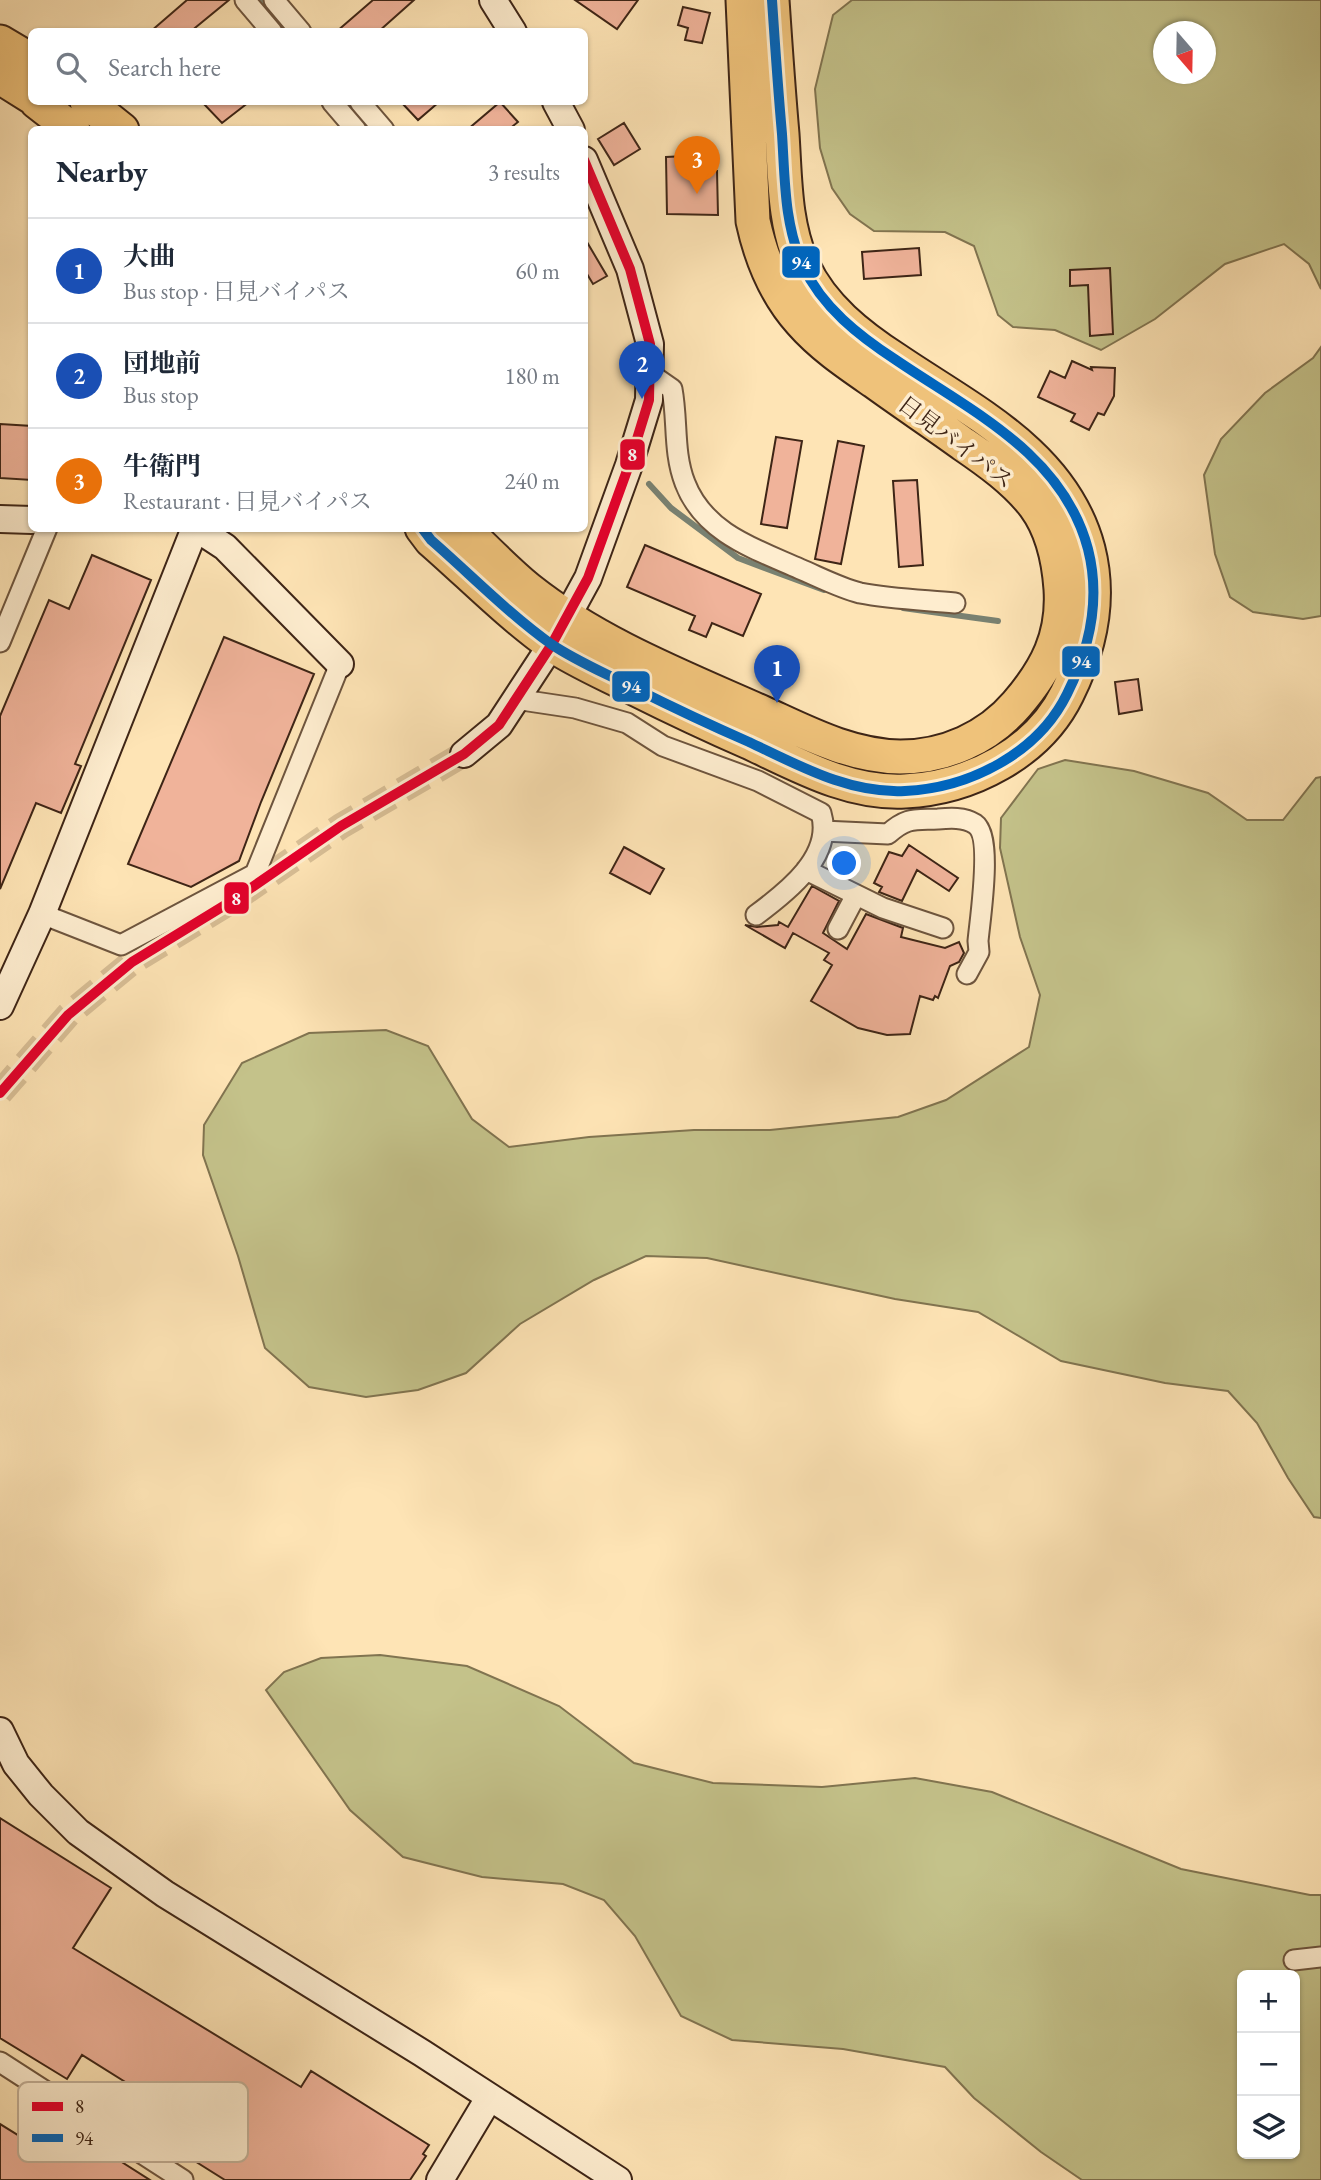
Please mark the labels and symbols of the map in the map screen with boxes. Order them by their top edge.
north arrow [1153,21,1216,84]
pin: 3 [674,136,720,194]
line badge: 94 [781,245,821,279]
text: 94 [791,250,812,275]
pin: 2 [619,341,665,399]
street label: 日見バイパス [892,389,1020,495]
line badge: 8 [619,438,646,471]
text: 8 [627,442,637,467]
pin: 1 [754,645,800,703]
line badge: 94 [1061,645,1101,678]
text: 94 [1071,649,1092,674]
line badge: 94 [611,670,651,703]
text: 94 [621,674,642,699]
your location [827,846,861,880]
line badge: 8 [223,881,250,915]
text: 8 [231,886,241,911]
legend [18,2082,248,2162]
text: 8 [75,2094,84,2119]
text: 94 [75,2126,94,2151]

